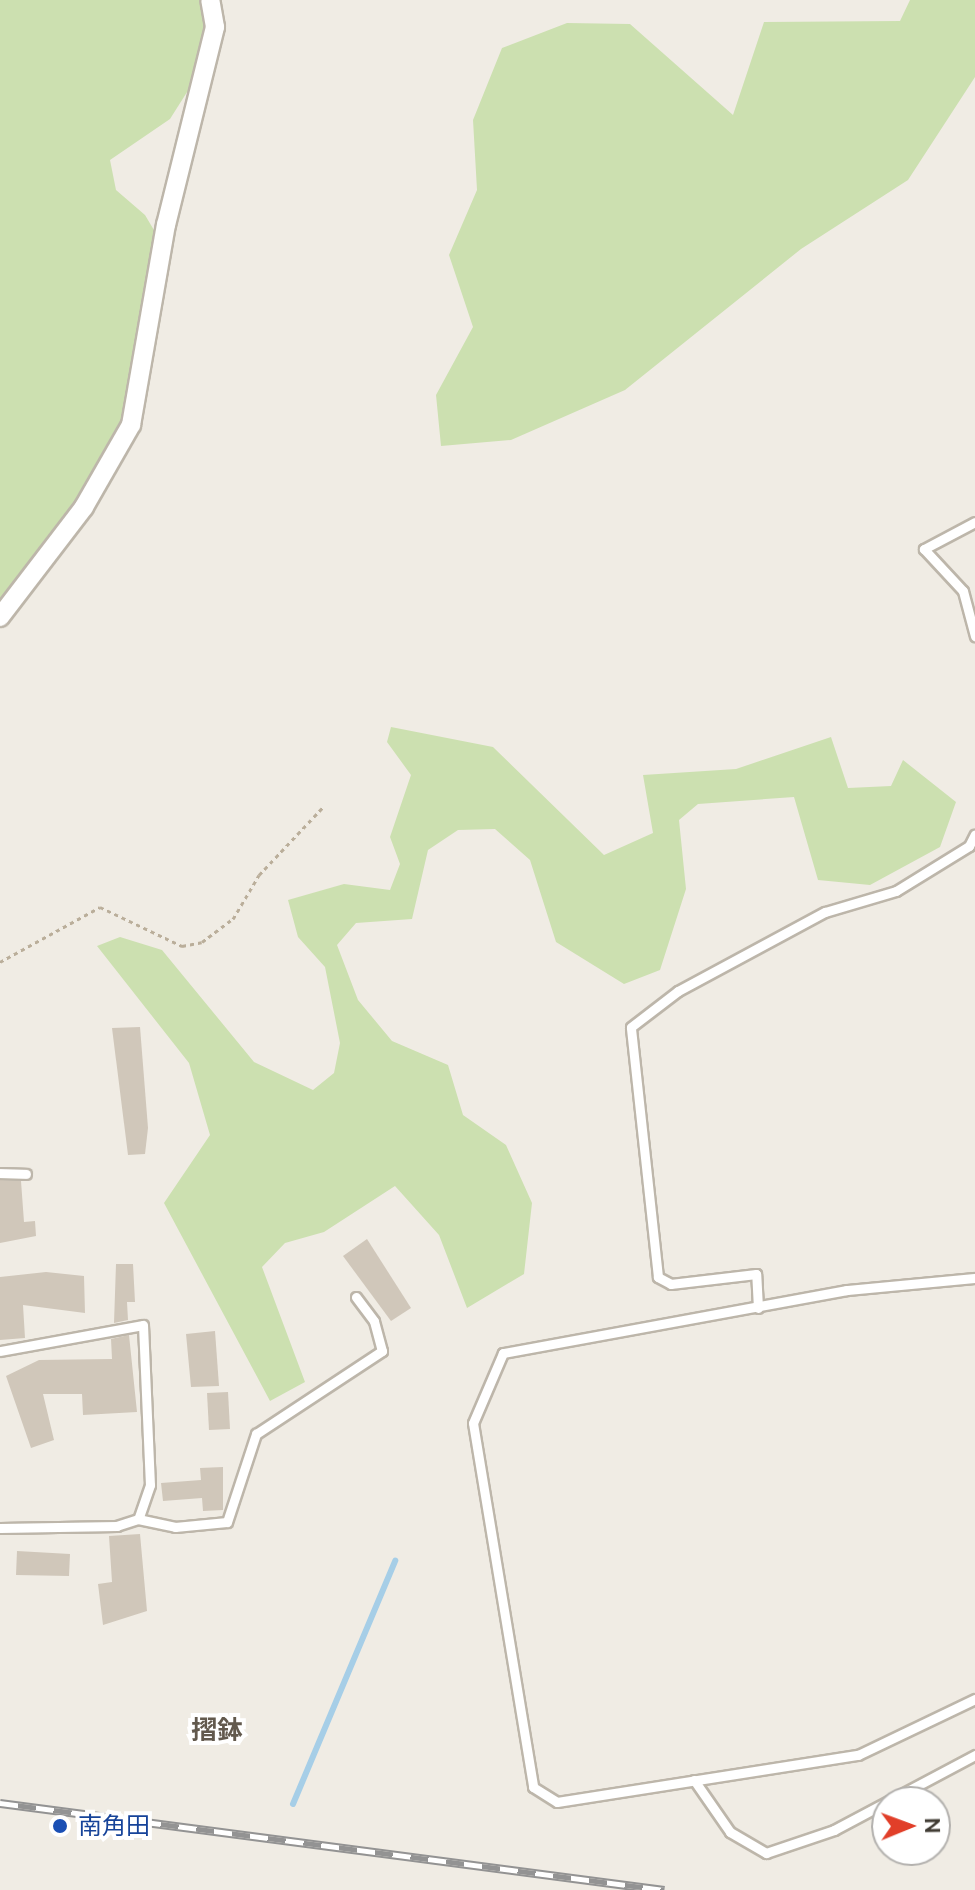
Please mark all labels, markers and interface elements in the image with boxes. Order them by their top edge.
district label: 摺鉢 [191,1714,243,1746]
north arrow [871,1786,951,1866]
place label: 南角田 [78,1812,150,1840]
marker: 南角田 [49,1815,71,1837]
text: N [921,1817,946,1834]

